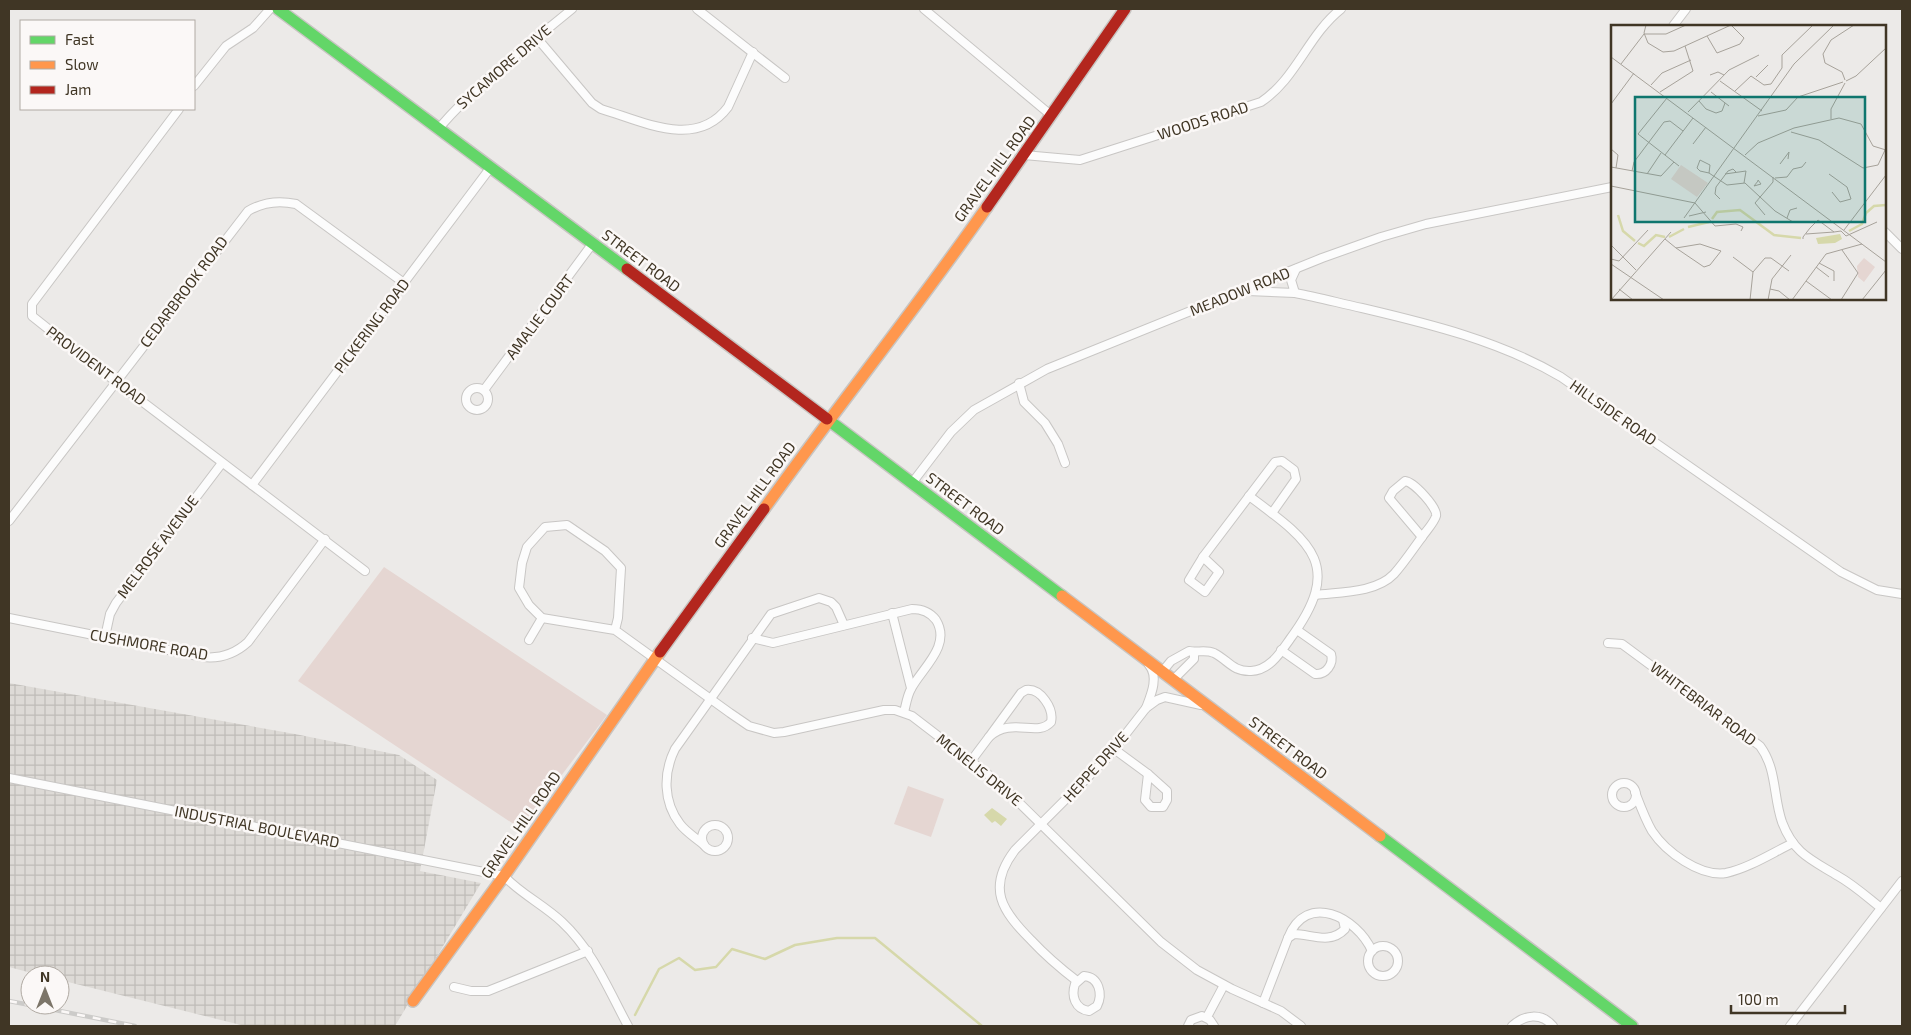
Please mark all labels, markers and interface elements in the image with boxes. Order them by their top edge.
legend [20,20,195,110]
street label: SYCAMORE DRIVE [452,20,554,112]
inset map [1611,25,1886,300]
text: Fast [65,30,95,48]
text: Slow [65,55,99,73]
text: Jam [65,80,91,98]
street label: WOODS ROAD [1155,97,1250,143]
street label: GRAVEL HILL ROAD [950,112,1039,225]
street label: STREET ROAD [599,225,684,296]
street label: CEDARBROOK ROAD [135,232,231,351]
street label: MEADOW ROAD [1187,263,1293,319]
street label: AMALIE COURT [501,270,577,362]
street label: PICKERING ROAD [330,275,413,376]
street label: PROVIDENT ROAD [43,322,150,409]
street label: HILLSIDE ROAD [1567,376,1661,449]
street label: GRAVEL HILL ROAD [710,438,799,551]
street label: STREET ROAD [923,468,1008,539]
street label: MELROSE AVENUE [113,492,202,601]
street label: CUSHMORE ROAD [89,625,210,663]
street label: WHITEBRIAR ROAD [1647,657,1760,749]
street label: STREET ROAD [1246,712,1331,783]
street label: HEPPE DRIVE [1059,727,1132,805]
street label: MCNELIS DRIVE [933,729,1026,809]
street label: GRAVEL HILL ROAD [476,767,564,881]
street label: INDUSTRIAL BOULEVARD [173,801,341,851]
north arrow [20,965,70,1015]
text: N [40,968,50,985]
scale bar [1731,982,1845,1014]
text: 100 m [1738,990,1779,1008]

